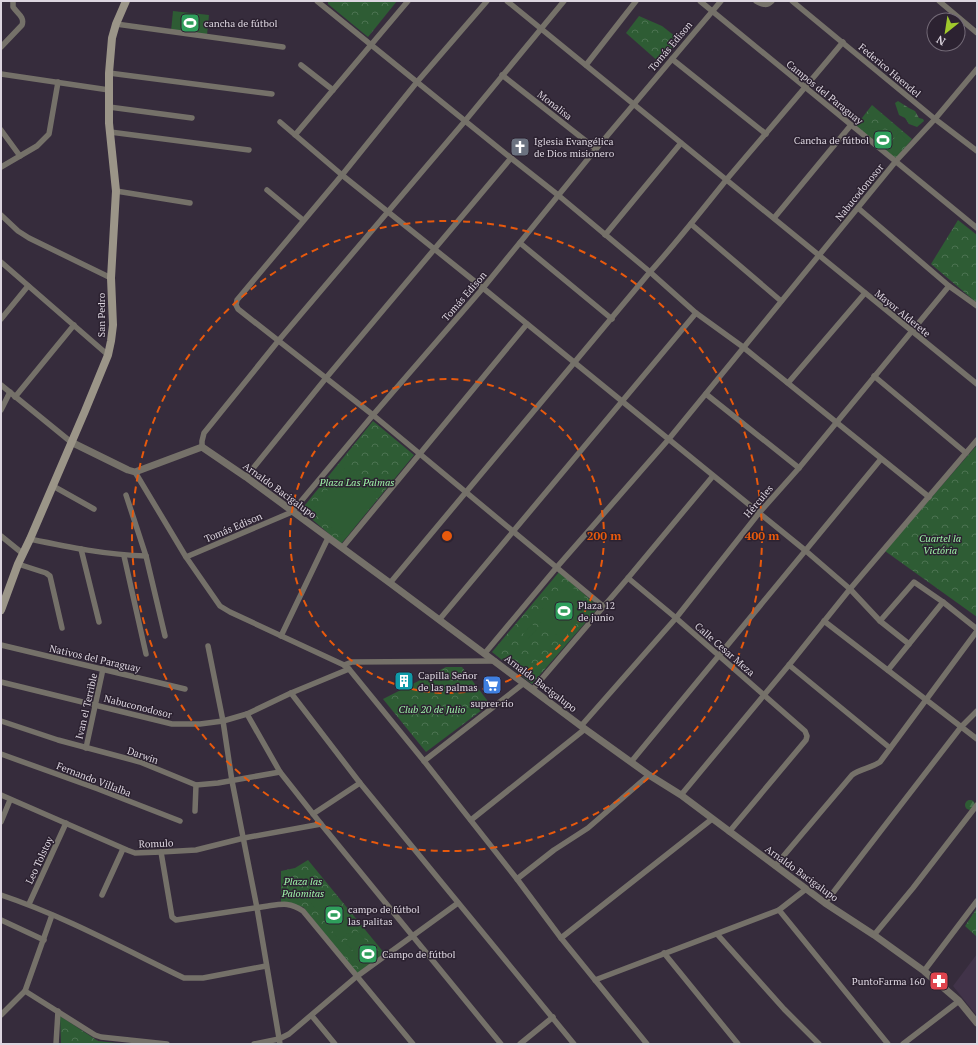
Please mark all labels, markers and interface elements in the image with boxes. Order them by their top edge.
sports icon: cancha de fútbol [179,12,201,34]
north arrow [926,12,966,52]
place label: cancha de fútbol [204,17,278,30]
street label: Tomás Edison [646,18,695,74]
text: N [933,32,948,49]
street label: Federico Haendel [856,41,923,100]
street label: Campos del Paraguay [784,57,866,128]
street label: Monalisa [535,88,575,123]
sports icon: Cancha de fútbol [872,129,894,151]
place label: Cancha de fútbol [794,134,869,147]
place label: Iglesia Evangélica de Dios misionero [534,135,615,160]
church icon: Iglesia Evangélica de Dios misionero [509,136,531,158]
street label: Nabucodonosor [832,161,887,224]
street label: Tomás Edison [439,269,490,324]
street label: Mayor Alderete [872,287,933,340]
street label: San Pedro [95,292,108,337]
street label: Arnaldo Bacigalupo [241,459,319,522]
park label: Plaza Las Palmas [319,476,394,489]
street label: Hércules [741,482,776,520]
street label: Tomás Edison [202,509,264,546]
text: 200 m [587,528,621,543]
text: 400 m [745,528,779,543]
centre of rings [440,529,454,543]
park label: Cuartel la Victória [919,532,961,557]
place label: Plaza 12 de junio [578,599,615,624]
sports icon: Plaza 12 de junio [553,600,575,622]
street label: Calle Cesar Meza [692,620,757,679]
street label: Nativos del Paraguay [48,642,143,676]
street label: Arnaldo Bacigalupo [502,652,580,715]
place label: Capilla Señor de las palmas [418,669,478,694]
building icon: Capilla Señor de las palmas [393,670,415,692]
street label: Ivan el Terrible [73,672,100,740]
supermarket icon: suprer rio [481,674,503,696]
street label: Nabuconodosor [102,692,173,721]
place label: suprer rio [470,697,514,710]
park label: Club 20 de Julio [399,703,465,716]
street label: Darwin [125,744,160,767]
street label: Fernando Villalba [55,759,133,800]
street label: Leo Tolstoy [23,833,57,886]
street label: Romulo [138,836,174,851]
street label: Arnaldo Bacigalupo [763,842,841,905]
park label: Plaza las Palomitas [281,875,324,900]
place label: campo de fútbol las palitas [348,903,420,928]
sports icon: campo de fútbol las palitas [323,904,345,926]
sports icon: Campo de fútbol [357,943,379,965]
place label: Campo de fútbol [382,948,456,961]
pharmacy icon: PuntoFarma 160 [928,970,950,992]
place label: PuntoFarma 160 [852,975,925,988]

